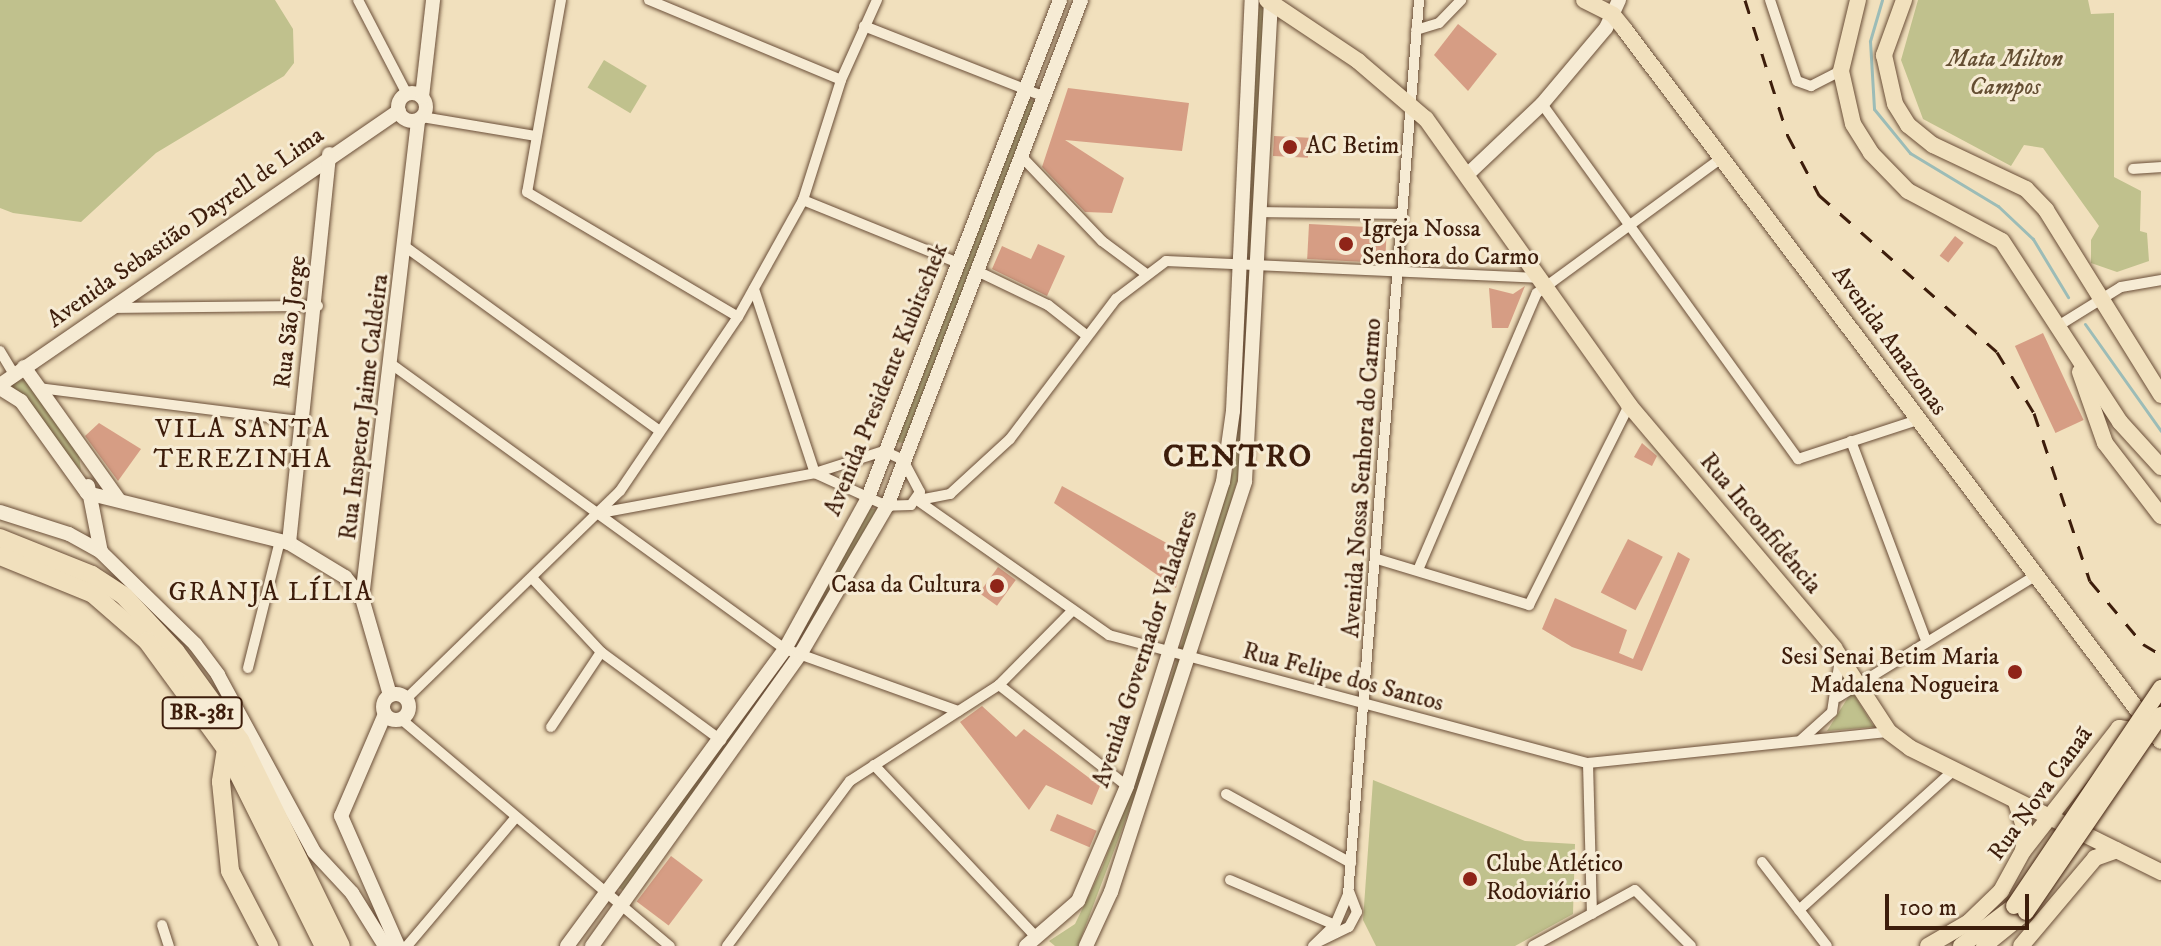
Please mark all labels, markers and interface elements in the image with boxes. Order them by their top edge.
park label: Mata Milton Campos [1947,46,2063,102]
street label: Avenida Sebastião Dayrell de Lima [42,121,330,335]
place label: AC Betim [1306,133,1399,161]
marker: AC Betim [1281,138,1299,156]
place label: Igreja Nossa Senhora do Carmo [1362,216,1539,272]
marker: Igreja Nossa Senhora do Carmo [1337,235,1355,253]
street label: Avenida Presidente Kubitschek [819,240,955,520]
street label: Rua São Jorge [269,254,313,390]
street label: Avenida Amazonas [1825,261,1953,421]
street label: Rua Inspetor Jaime Caldeira [334,272,396,542]
street label: Avenida Nossa Senhora do Carmo [1337,317,1389,639]
district label: VILA SANTA TEREZINHA [154,414,332,476]
district label: CENTRO [1163,438,1313,476]
street label: Rua Inconfidência [1693,448,1827,600]
street label: Avenida Governador Valadares [1088,507,1204,791]
place label: Casa da Cultura [831,572,981,600]
district label: GRANJA LÍLIA [169,577,373,609]
marker: Casa da Cultura [988,577,1006,595]
street label: Rua Felipe dos Santos [1239,637,1447,719]
place label: Sesi Senai Betim Maria Madalena Nogueira [1781,644,1999,700]
marker: Sesi Senai Betim Maria Madalena Nogueira [2006,663,2024,681]
road number: BR-381 [160,695,244,731]
street label: Rua Nova Canaã [1983,721,2099,867]
place label: Clube Atlético Rodoviário [1486,851,1623,907]
marker: Clube Atlético Rodoviário [1461,870,1479,888]
scale bar [1889,878,2033,928]
text: 100 m [1899,893,1957,923]

